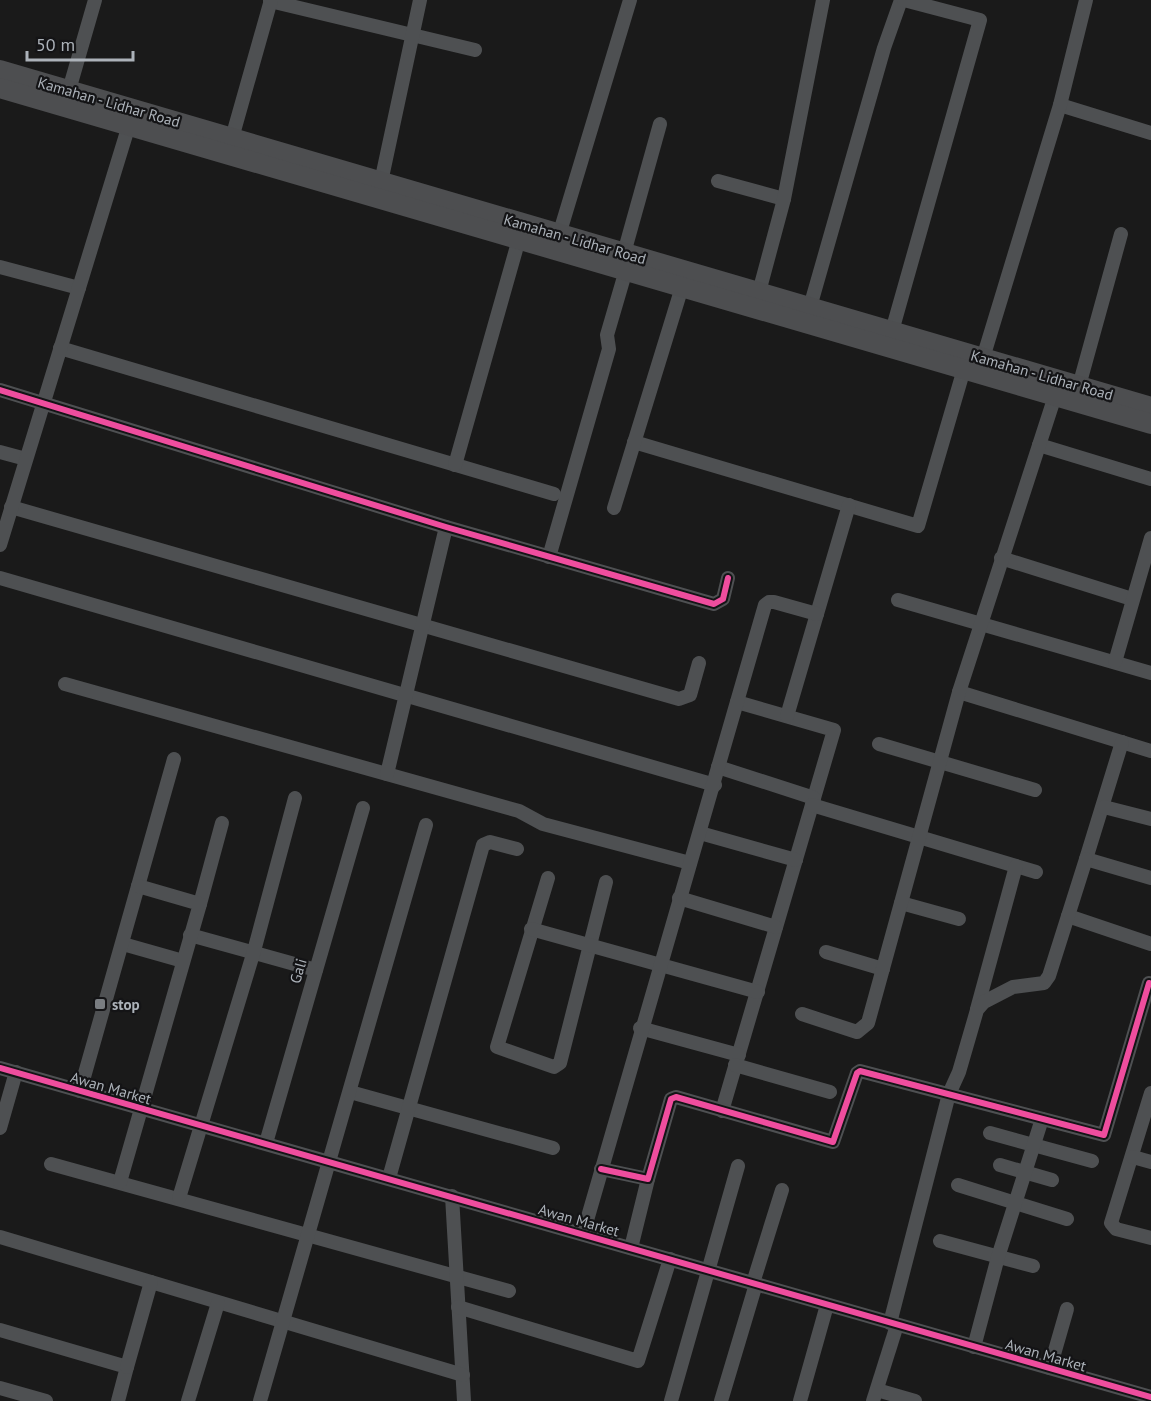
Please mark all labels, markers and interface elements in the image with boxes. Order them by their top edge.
scale bar [27,24,134,62]
text: 50 m [36,33,75,56]
street label: Kamahan - Lidhar Road [36,73,182,131]
street label: Kamahan - Lidhar Road [502,210,648,268]
street label: Kamahan - Lidhar Road [969,346,1115,404]
street label: Gali [285,956,311,986]
place label: stop [112,995,140,1014]
marker: stop [93,997,107,1011]
street label: Awan Market [68,1067,154,1109]
street label: Awan Market [536,1199,622,1241]
street label: Awan Market [1003,1334,1089,1376]

